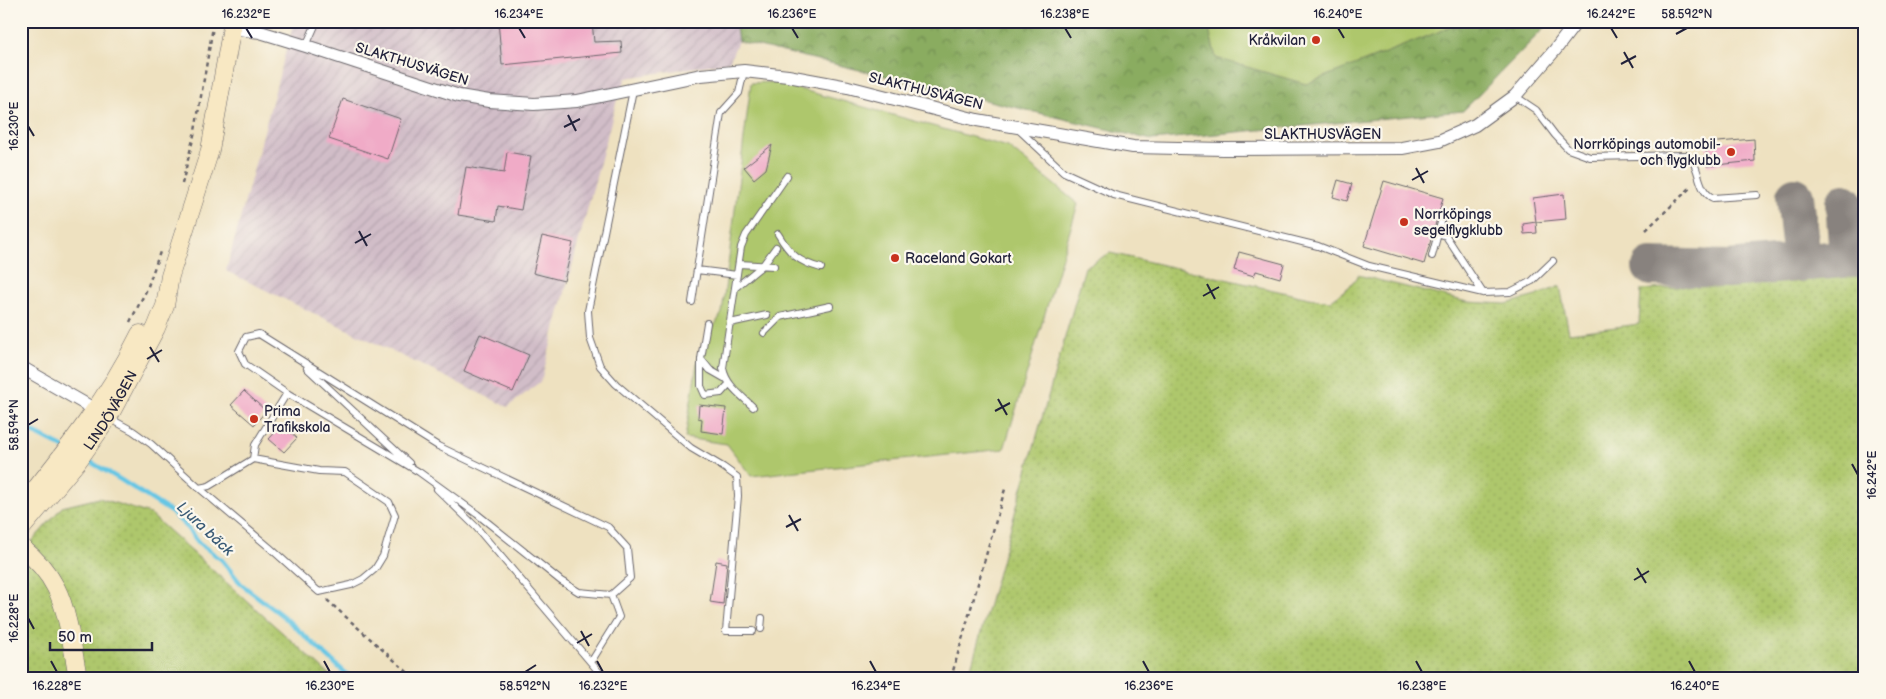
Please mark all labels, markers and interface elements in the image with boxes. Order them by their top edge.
text: 16.232°E [222,7,270,22]
text: 16.234°E [495,7,543,22]
text: 16.236°E [767,7,817,22]
text: 16.238°E [1041,7,1090,22]
text: 16.240°E [1313,7,1363,22]
text: 16.242°E [1587,7,1635,22]
text: 58.592°N [1661,7,1713,22]
place label: Kråkvilan [1249,32,1306,49]
marker: Kråkvilan [1310,34,1322,46]
street label: SLAKTHUSVÄGEN [353,39,471,89]
street label: SLAKTHUSVÄGEN [867,69,985,113]
text: 16.230°E [7,101,22,151]
street label: SLAKTHUSVÄGEN [1264,126,1382,143]
place label: Norrköpings automobil- och flygklubb [1573,136,1721,169]
marker: Norrköpings automobil- och flygklubb [1725,146,1737,158]
place label: Norrköpings segelflygklubb [1414,206,1503,239]
marker: Norrköpings segelflygklubb [1398,216,1410,228]
place label: Raceland Gokart [905,250,1012,267]
marker: Raceland Gokart [889,252,901,264]
street label: LINDÖVÄGEN [80,367,140,453]
text: 58.594°N [7,399,22,451]
place label: Prima Trafikskola [264,403,331,436]
marker: Prima Trafikskola [248,413,260,425]
text: 16.242°E [1865,451,1880,499]
water label: Ljura bäck [173,498,238,561]
text: 16.228°E [7,593,22,642]
scale bar [50,619,152,651]
text: 50 m [58,628,92,647]
text: 16.228°E [33,679,82,694]
text: 16.230°E [305,679,355,694]
text: 58.592°N [499,679,551,694]
text: 16.232°E [579,679,627,694]
text: 16.234°E [852,679,900,694]
text: 16.236°E [1124,679,1174,694]
text: 16.238°E [1398,679,1447,694]
text: 16.240°E [1670,679,1720,694]

